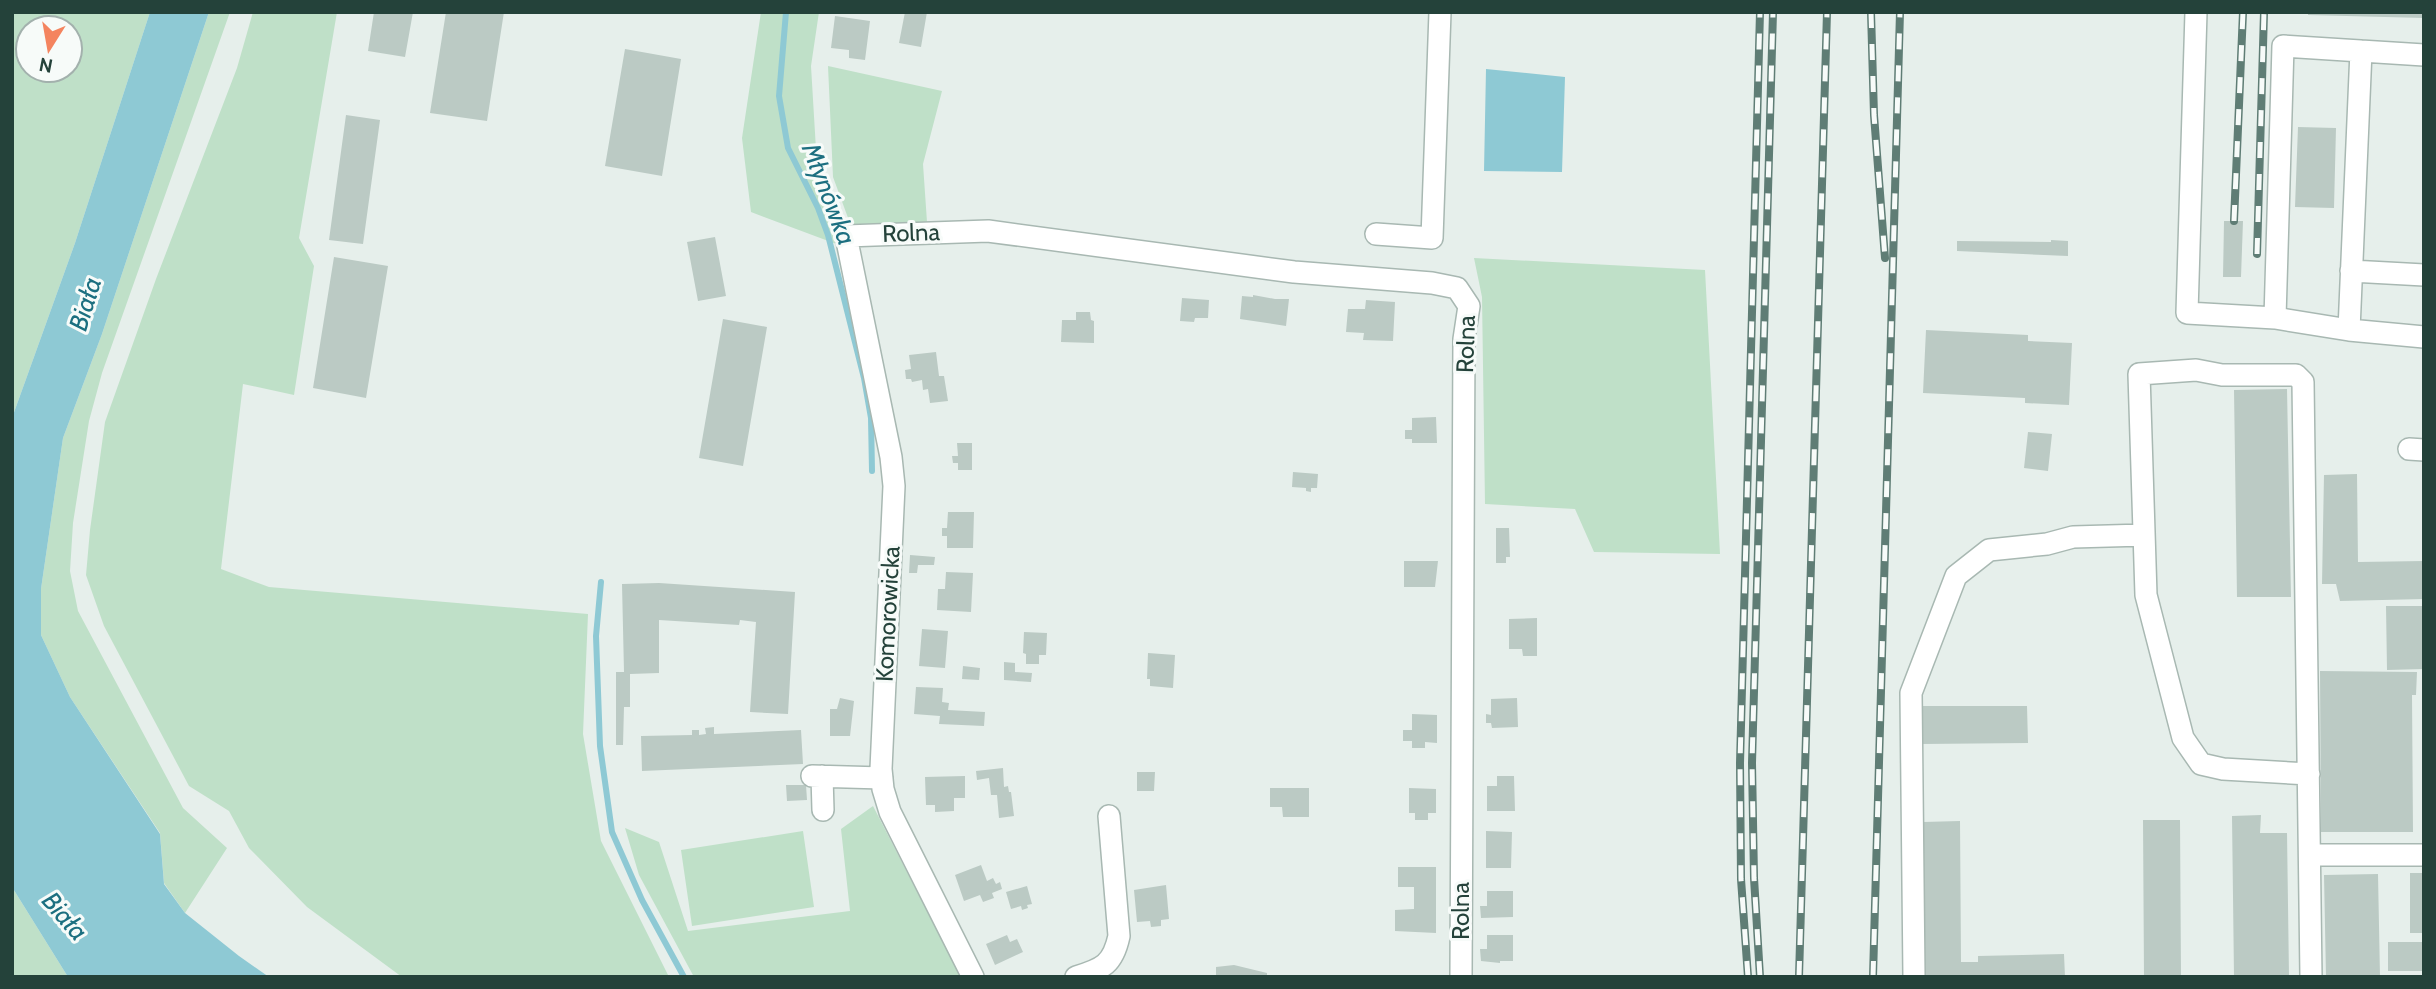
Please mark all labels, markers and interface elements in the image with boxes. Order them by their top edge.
north arrow [14,14,84,84]
text: N [37,53,55,78]
water label: Młynówka [795,138,863,249]
street label: Rolna [882,217,941,248]
water label: Biała [62,273,108,335]
street label: Rolna [1450,314,1481,373]
street label: Komorowicka [869,545,906,683]
street label: Rolna [1446,882,1475,940]
water label: Biała [35,885,95,947]

